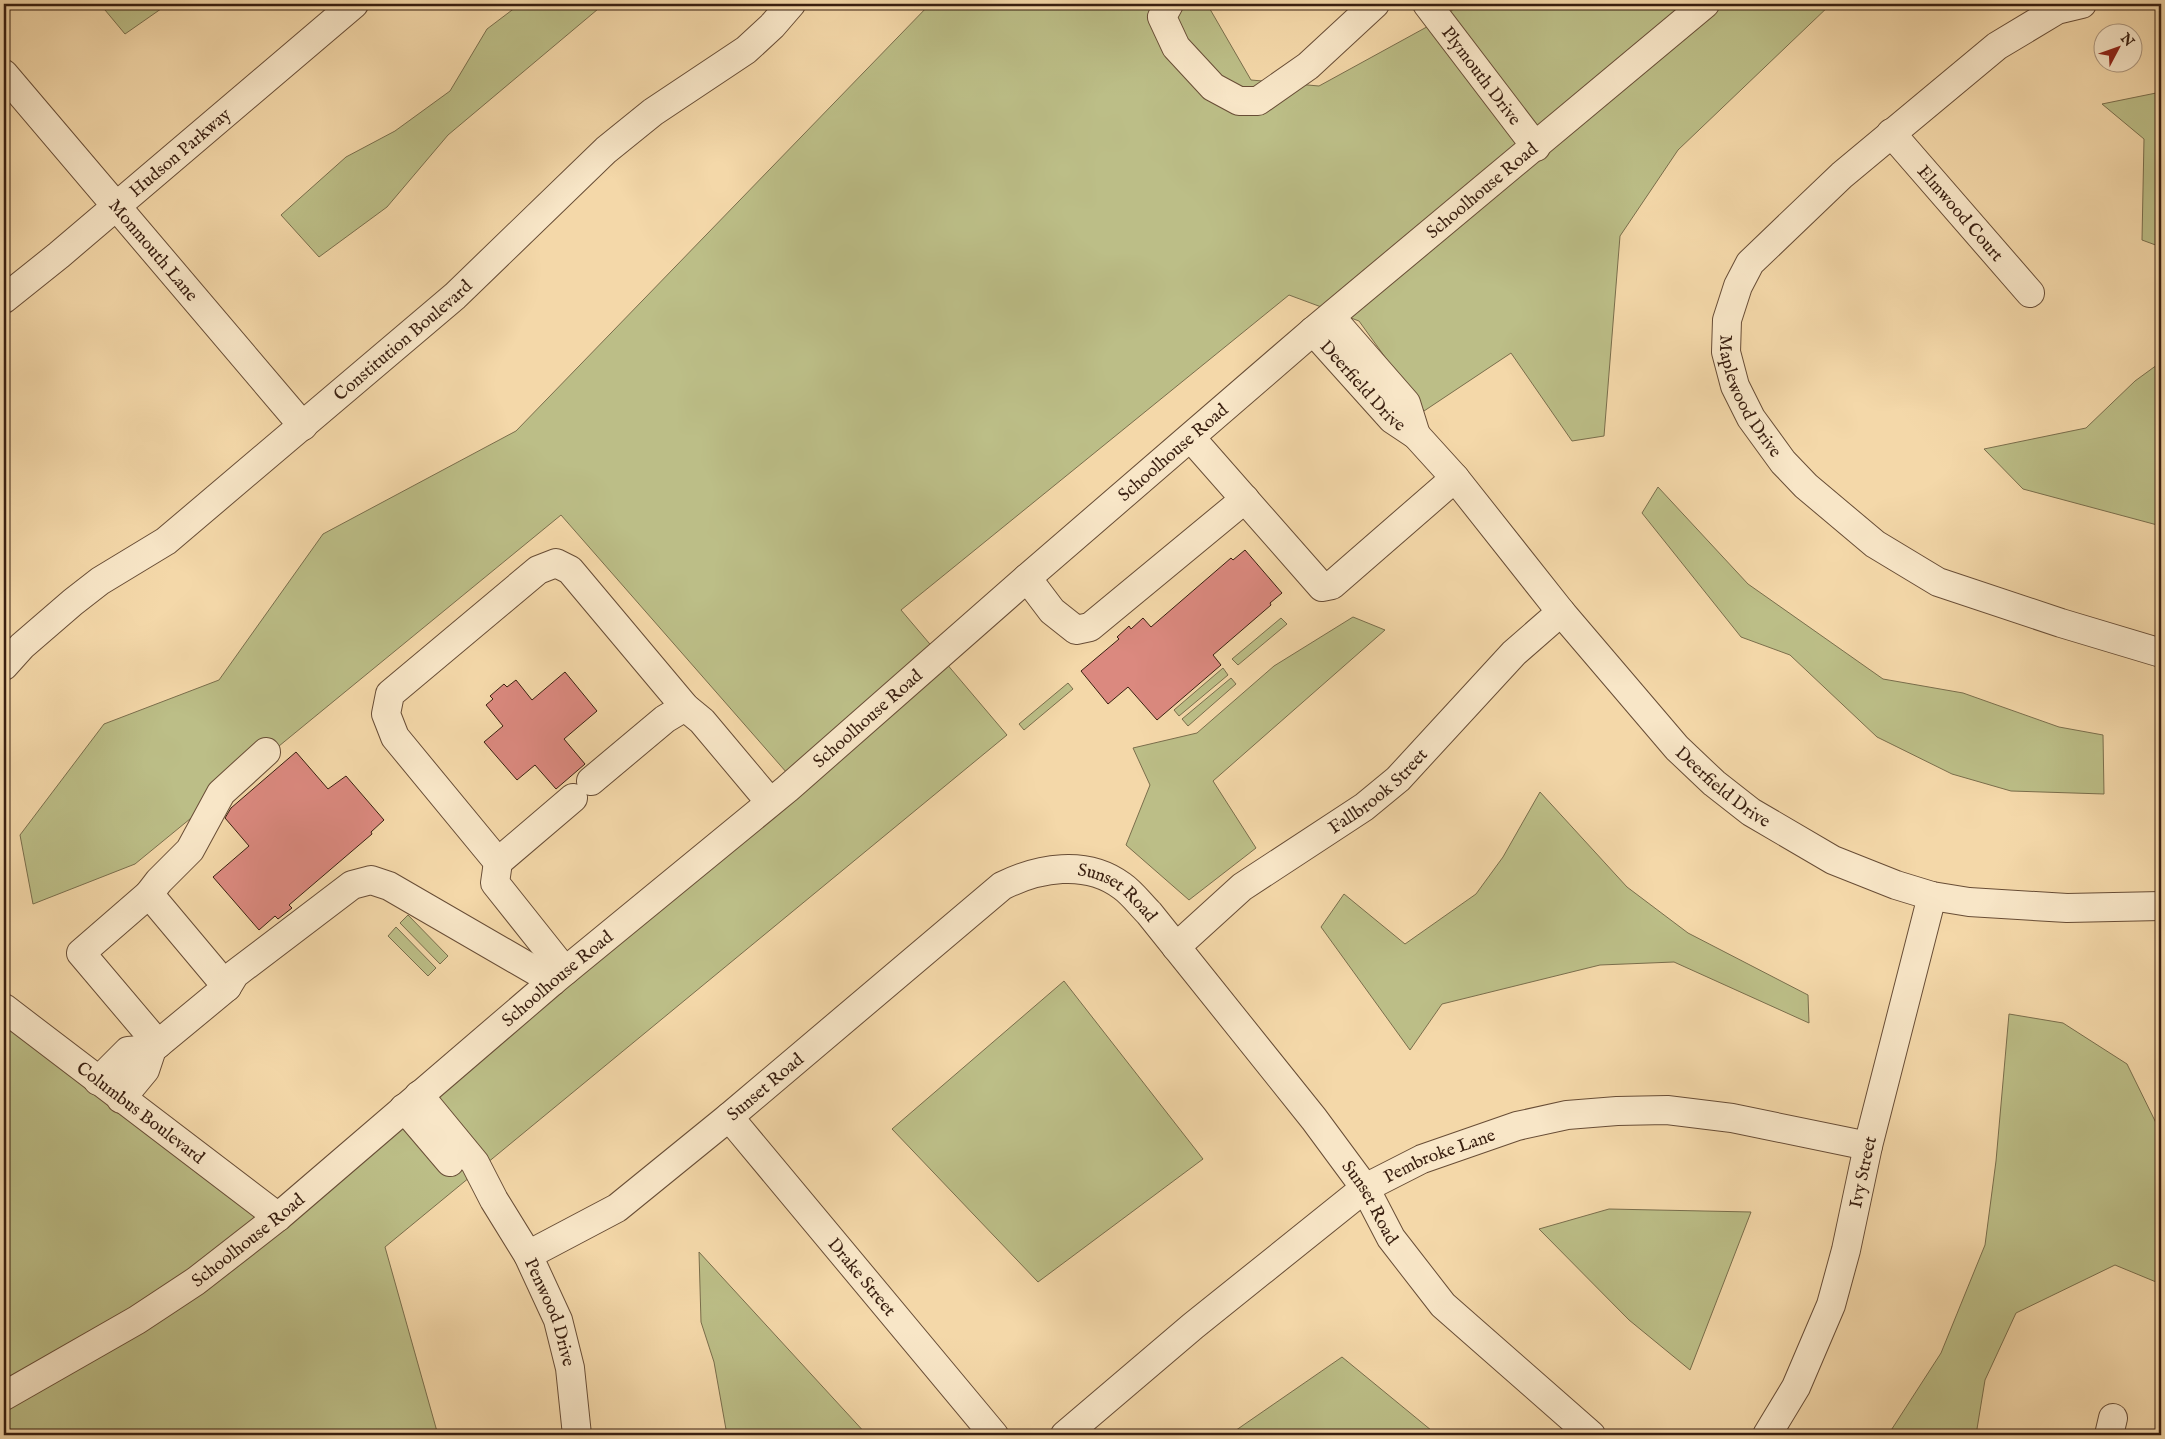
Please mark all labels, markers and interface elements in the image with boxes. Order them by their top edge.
street label: Plymouth Drive [1435,22,1525,131]
north arrow [2092,22,2142,72]
text: N [2116,29,2138,51]
street label: Hudson Parkway [125,104,236,203]
street label: Schoolhouse Road [1422,138,1543,245]
street label: Elmwood Court [1911,161,2008,267]
street label: Monmouth Lane [103,195,202,307]
street label: Constitution Boulevard [330,275,478,407]
street label: Maplewood Drive [1713,334,1786,463]
street label: Deerfield Drive [1314,336,1409,438]
street label: Schoolhouse Road [1114,399,1234,507]
street label: Schoolhouse Road [809,665,928,774]
street label: Deerfield Drive [1669,742,1774,834]
street label: Fallbrook Street [1325,744,1433,840]
street label: Sunset Road [1076,859,1162,927]
street label: Schoolhouse Road [497,926,619,1033]
street label: Sunset Road [723,1048,809,1127]
street label: Columbus Boulevard [71,1057,209,1170]
street label: Pembroke Lane [1380,1124,1499,1190]
street label: Ivy Street [1845,1134,1883,1210]
street label: Sunset Road [1336,1157,1403,1251]
street label: Schoolhouse Road [187,1189,311,1293]
street label: Drake Street [822,1234,900,1322]
street label: Penwood Drive [518,1255,579,1369]

